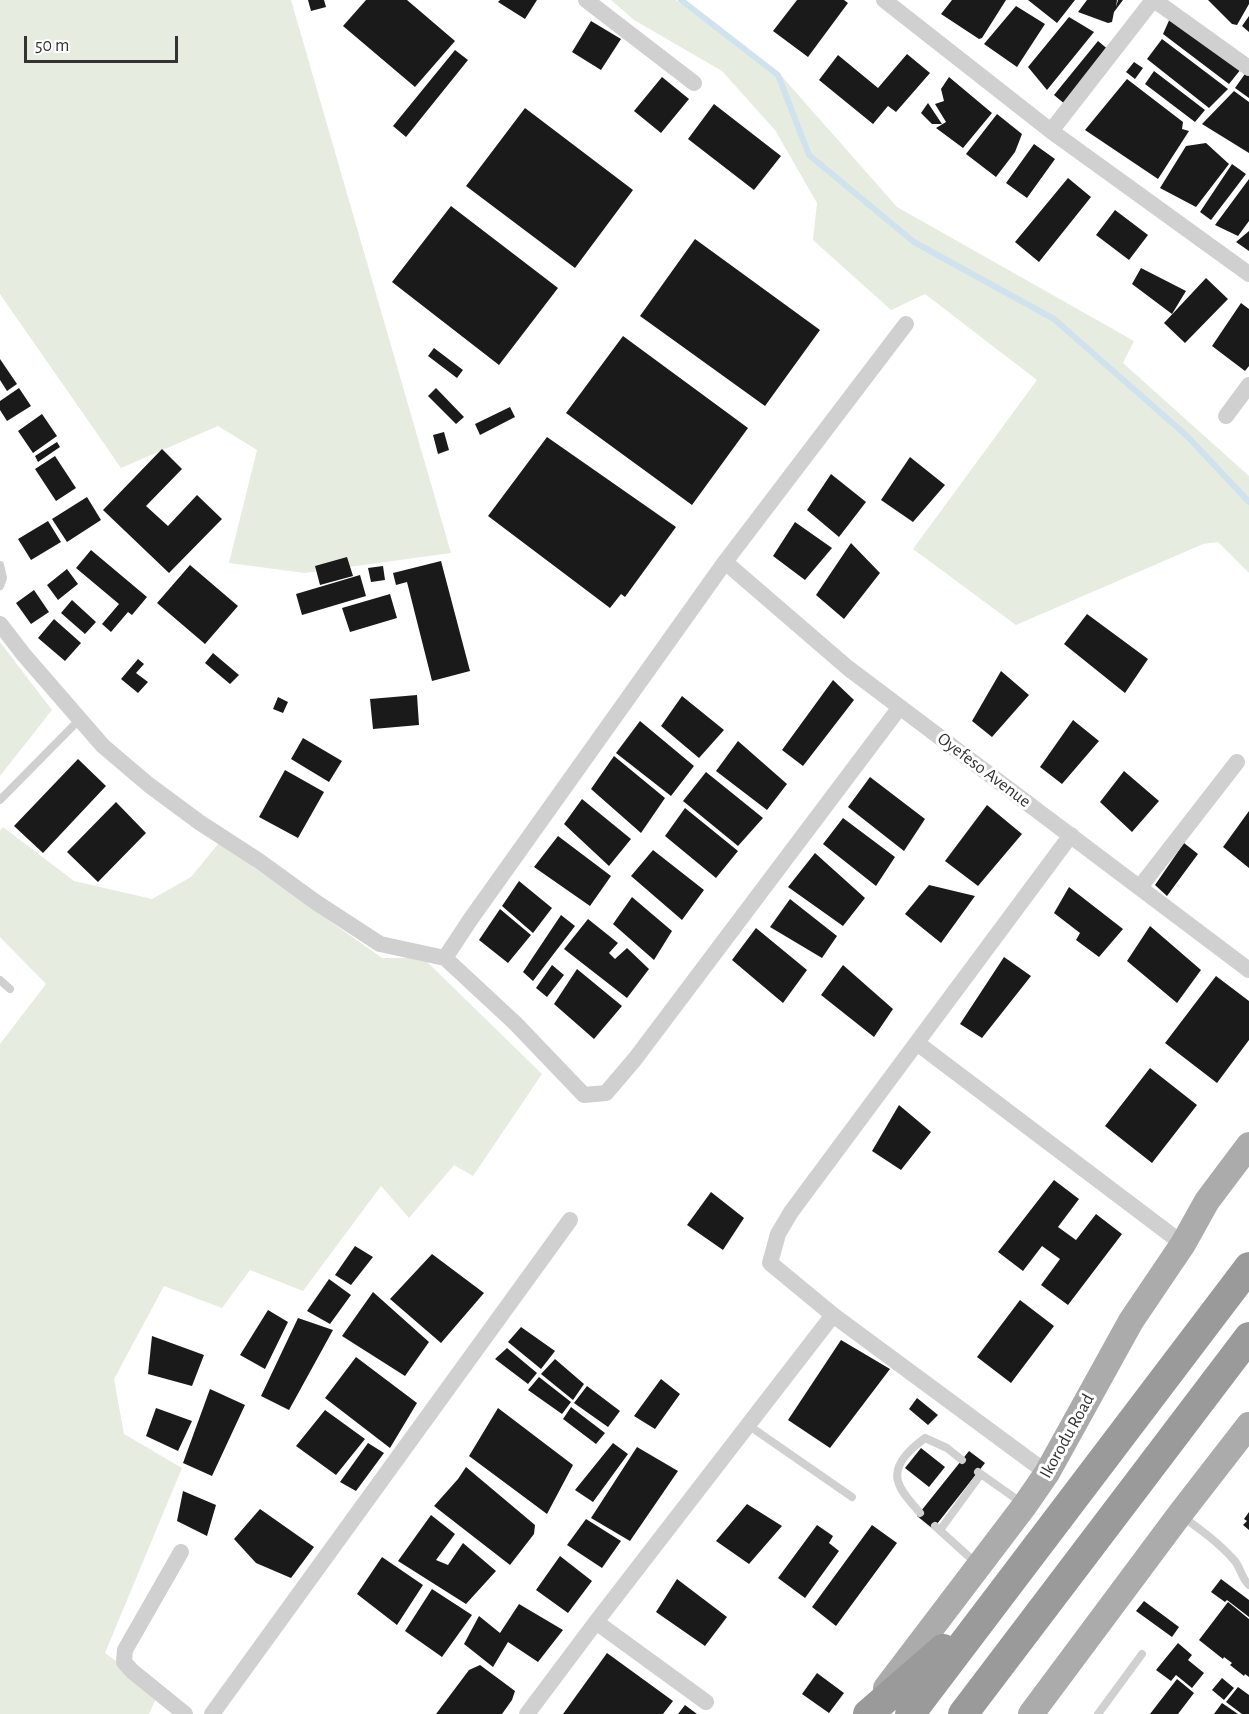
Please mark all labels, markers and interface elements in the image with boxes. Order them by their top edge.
scale bar [27,24,182,62]
text: 50 m [35,37,69,55]
street label: Oyefeso Avenue [933,728,1035,812]
street label: Ikorodu Road [1035,1390,1099,1482]

